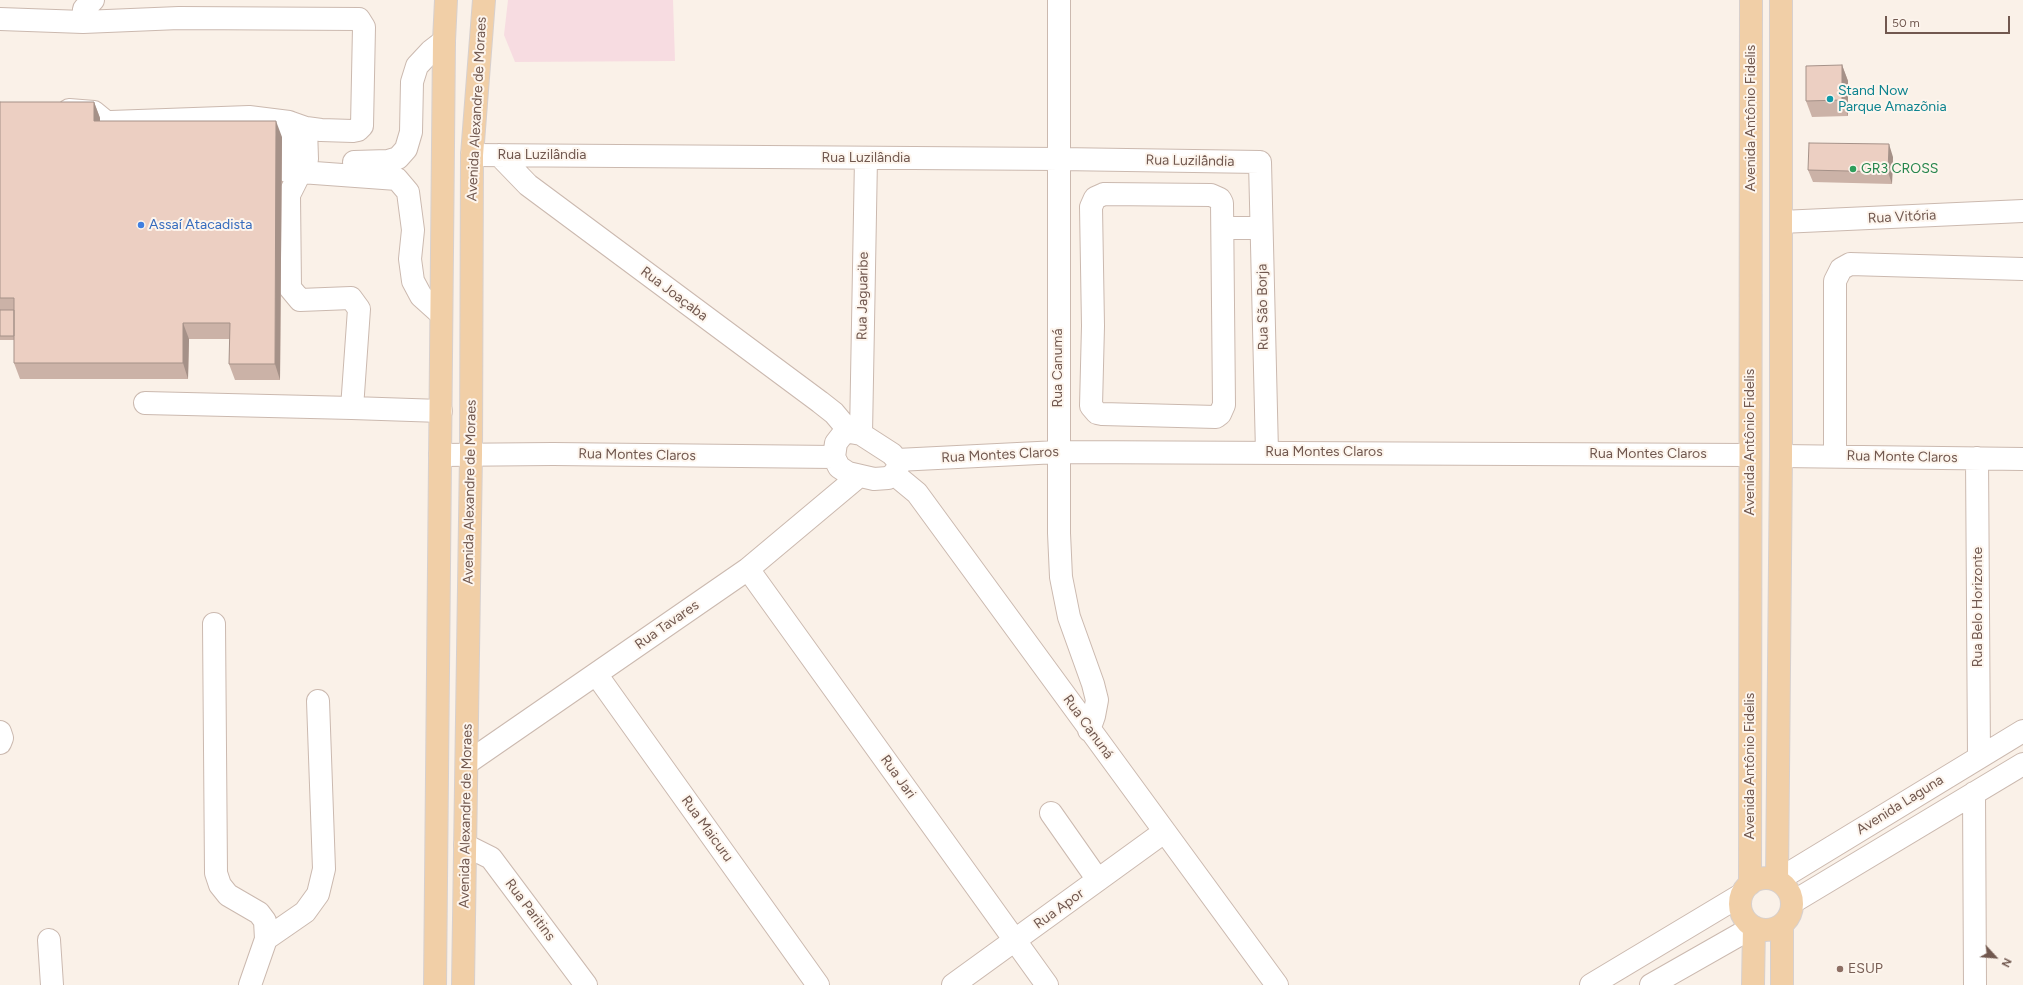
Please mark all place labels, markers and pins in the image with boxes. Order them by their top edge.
place label: Stand Now Parque Amazõnia [1838,83,1947,116]
marker: Stand Now Parque Amazõnia [1825,94,1835,104]
place label: GR3 CROSS [1861,161,1938,177]
marker: GR3 CROSS [1848,164,1858,174]
place label: Assaí Atacadista [149,217,252,233]
marker: Assaí Atacadista [136,220,146,230]
place label: ESUP [1848,961,1883,977]
marker: ESUP [1835,964,1845,974]

